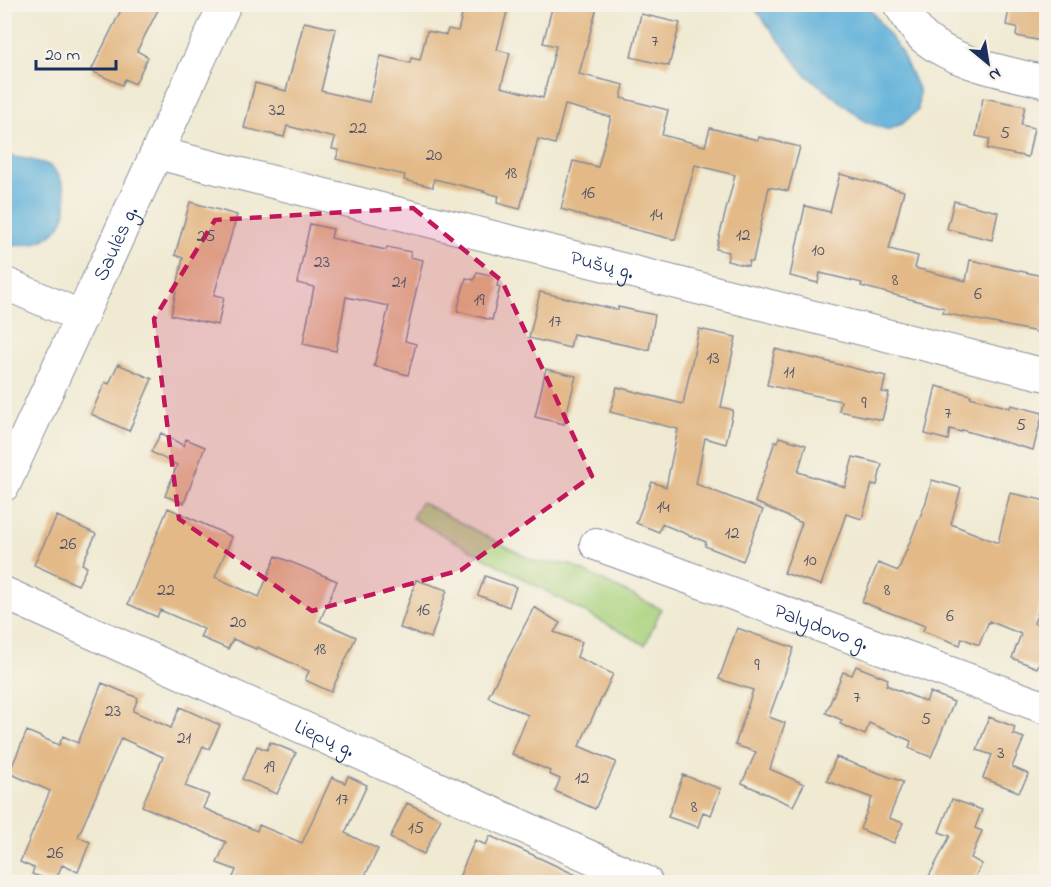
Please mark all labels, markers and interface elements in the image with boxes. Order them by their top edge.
house number: 7 [651,29,659,55]
scale bar [36,33,116,71]
north arrow [958,33,1018,93]
text: 20 m [45,43,80,69]
text: N [984,61,1005,87]
house number: 32 [269,98,285,124]
house number: 22 [349,116,367,142]
house number: 5 [1000,121,1010,147]
house number: 20 [426,143,443,169]
house number: 18 [505,161,517,187]
house number: 16 [581,181,595,207]
street label: Saulės g. [87,202,147,286]
house number: 14 [649,203,663,229]
house number: 12 [736,223,750,249]
house number: 25 [196,224,216,250]
house number: 10 [811,238,825,264]
street label: Pušų g. [567,244,637,289]
house number: 23 [314,250,330,276]
house number: 8 [892,268,899,294]
house number: 21 [392,270,407,296]
house number: 6 [974,282,982,308]
house number: 19 [473,288,485,314]
house number: 17 [548,309,562,335]
house number: 13 [706,346,720,372]
house number: 11 [783,360,795,386]
house number: 9 [861,391,867,417]
house number: 7 [944,401,952,427]
house number: 5 [1016,413,1026,439]
house number: 14 [656,495,670,521]
house number: 12 [725,521,739,547]
house number: 26 [60,532,77,558]
house number: 10 [803,548,817,574]
house number: 22 [157,578,175,604]
house number: 8 [884,578,891,604]
street label: Palydovo g. [769,597,872,659]
house number: 16 [416,598,430,624]
house number: 6 [946,604,954,630]
house number: 20 [230,610,247,636]
house number: 18 [314,637,326,663]
house number: 9 [754,653,760,679]
house number: 7 [853,685,861,711]
house number: 23 [105,699,121,725]
house number: 5 [921,707,931,733]
street label: Liepų g. [289,713,359,766]
house number: 21 [177,726,192,752]
house number: 3 [997,741,1005,767]
house number: 19 [263,755,275,781]
house number: 12 [575,766,589,792]
house number: 17 [335,787,349,813]
house number: 8 [691,795,698,821]
house number: 15 [408,816,424,842]
house number: 26 [47,841,64,867]

